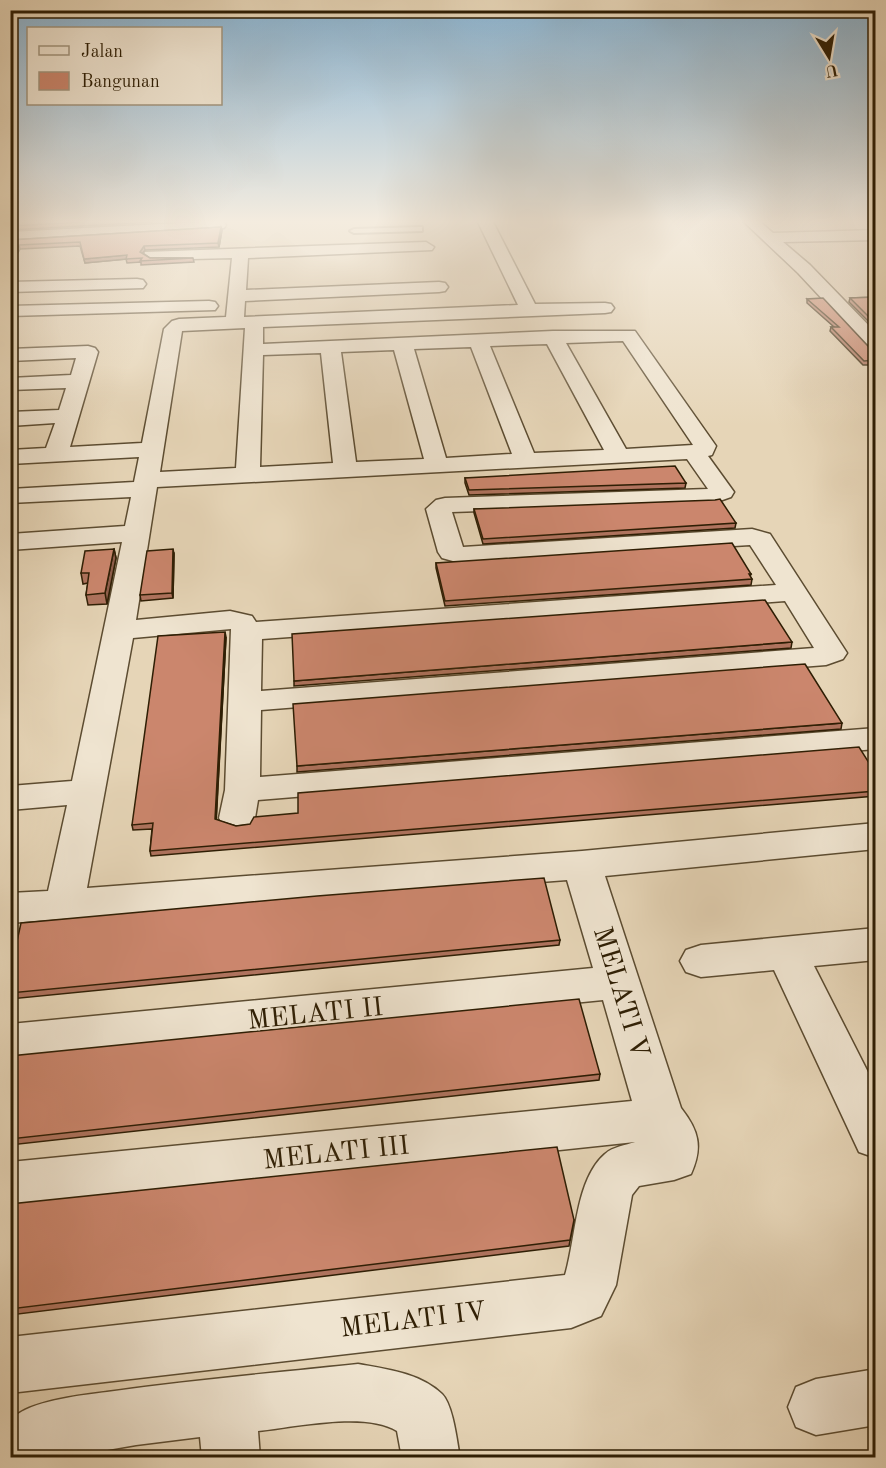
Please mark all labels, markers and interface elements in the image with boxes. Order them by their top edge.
legend [27,27,222,105]
north arrow [799,27,859,87]
text: Jalan [81,43,123,61]
text: U [823,61,839,79]
text: Bangunan [81,73,160,91]
street label: MELATI V [588,924,653,1062]
street label: MELATI II [246,994,384,1035]
street label: MELATI III [262,1132,411,1175]
street label: MELATI IV [339,1298,488,1343]

